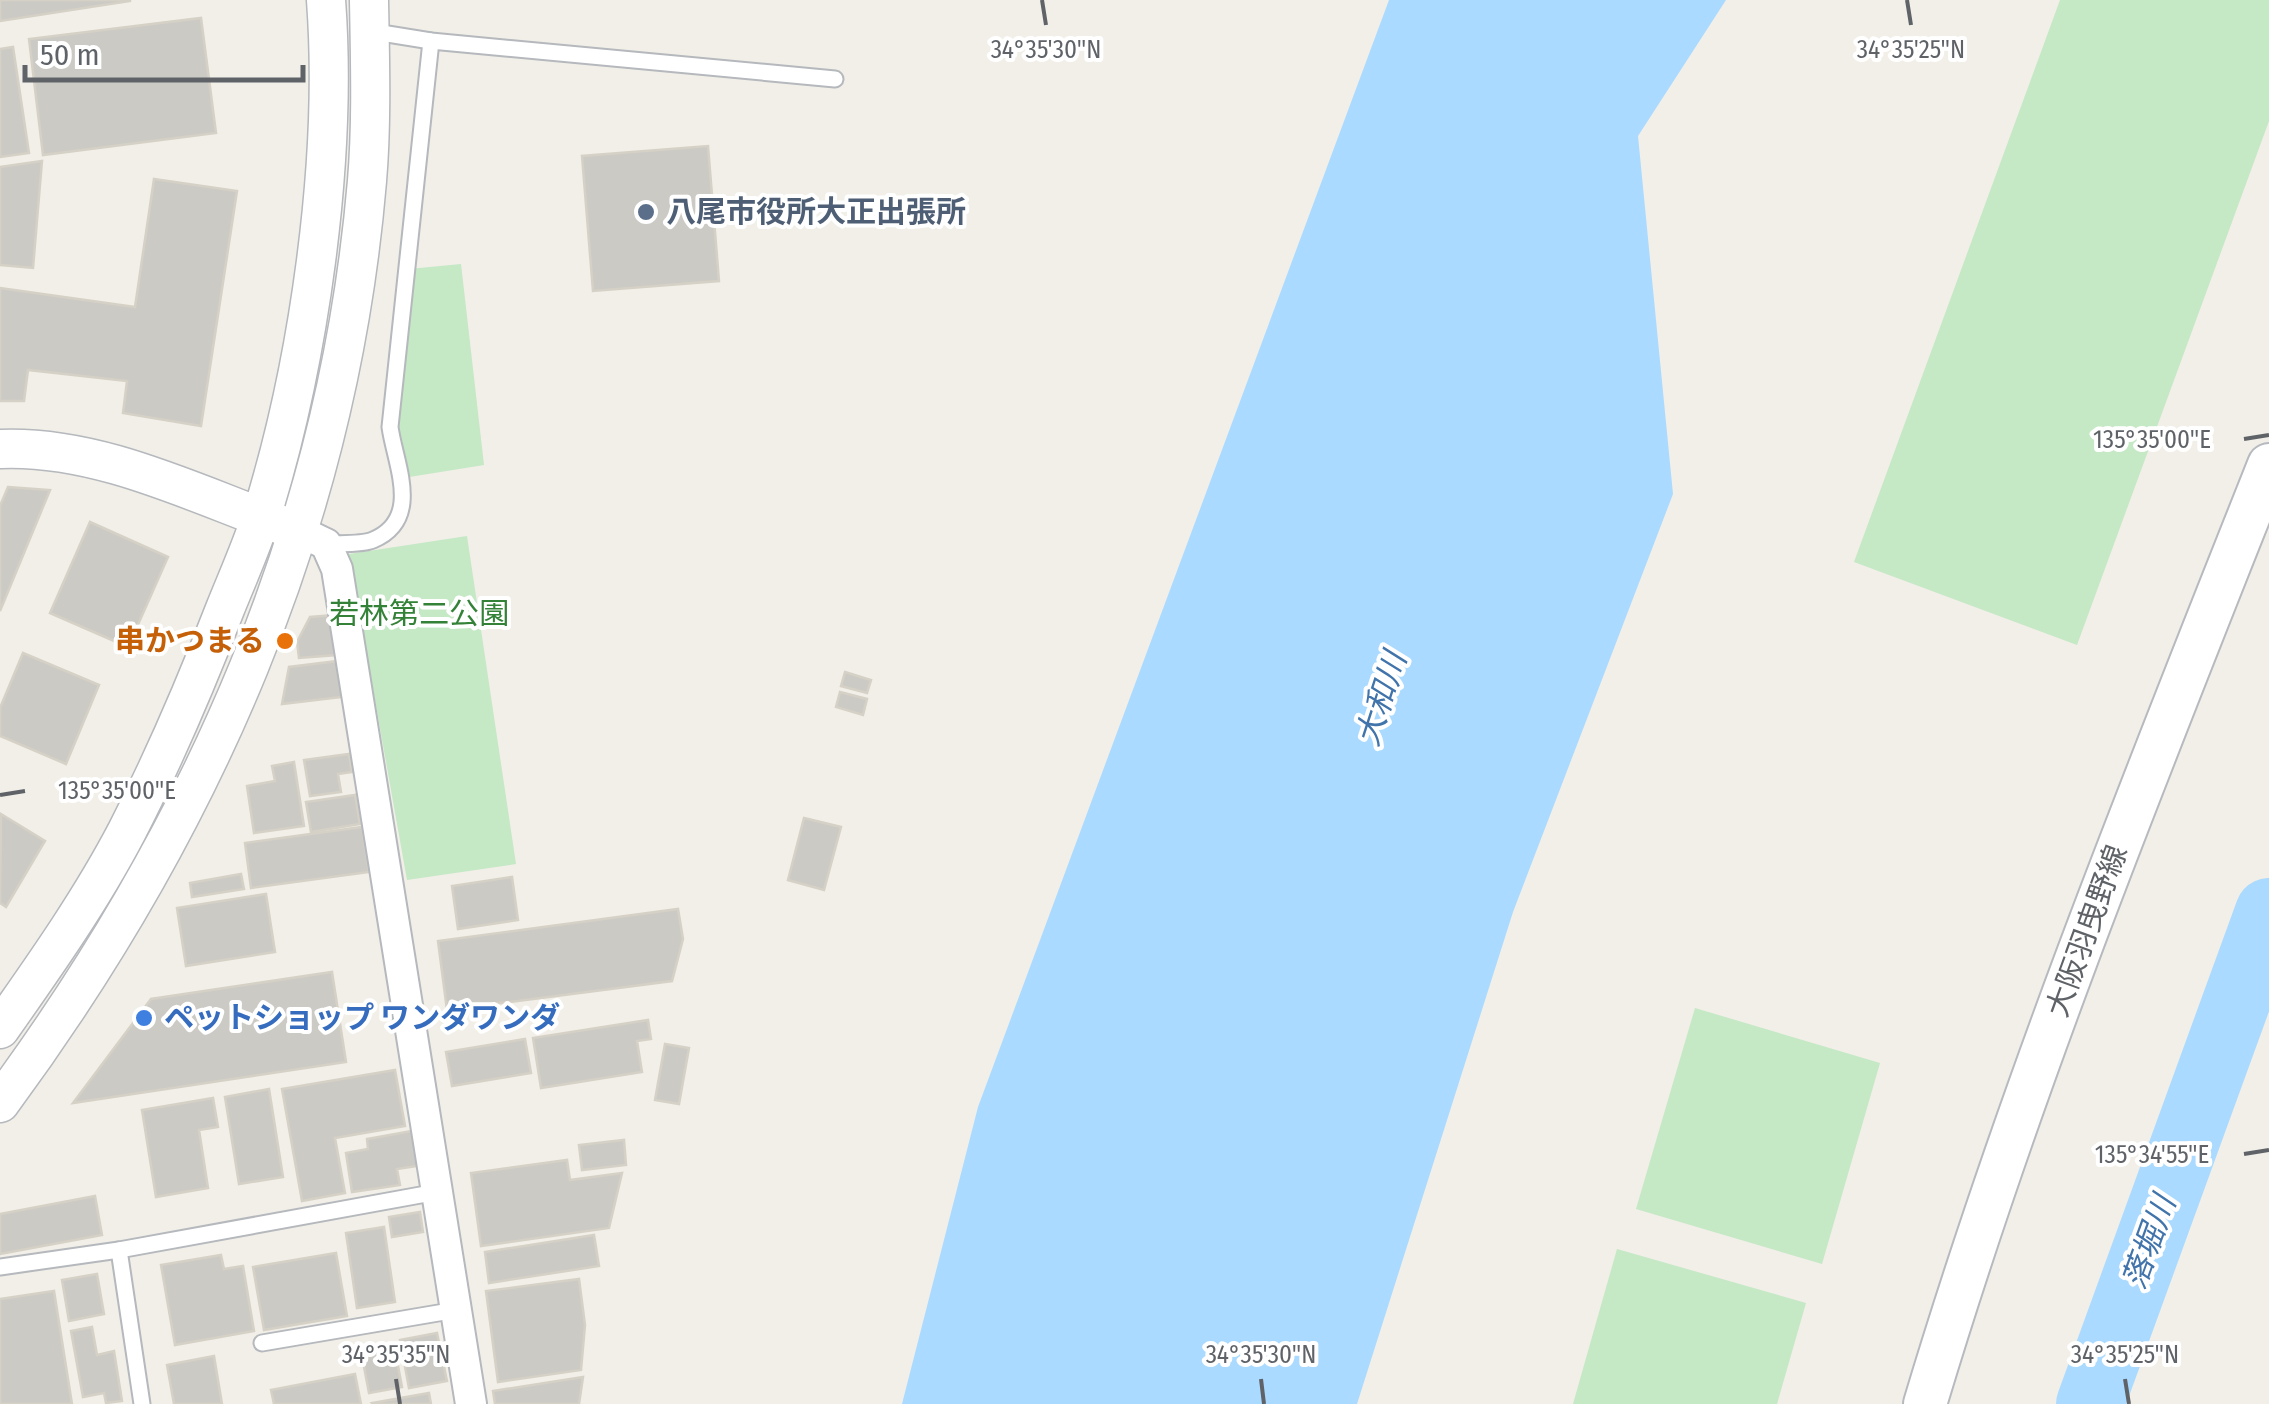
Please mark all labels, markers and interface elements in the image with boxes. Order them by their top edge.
scale bar [25,20,302,82]
text: 34°35'30"N [991,35,1101,65]
text: 34°35'25"N [1857,35,1965,65]
text: 50 m [40,37,100,73]
place label: 八尾市役所大正出張所 [666,194,966,230]
marker: 八尾市役所大正出張所 [635,201,657,223]
text: 135°35'00"E [2093,425,2211,455]
park label: 若林第二公園 [329,596,509,632]
place label: 串かつまる [115,623,265,659]
marker: 串かつまる [274,630,296,652]
water label: 大和川 [1348,645,1415,751]
text: 135°35'00"E [58,776,176,806]
street label: 大阪羽曳野線 [2039,840,2135,1022]
place label: ペットショップ ワンダワンダ [164,1000,560,1036]
marker: ペットショップ ワンダワンダ [133,1007,155,1029]
text: 135°34'55"E [2095,1140,2209,1170]
water label: 落堀川 [2115,1188,2184,1294]
text: 34°35'35"N [342,1340,450,1370]
text: 34°35'30"N [1206,1340,1316,1370]
text: 34°35'25"N [2071,1340,2179,1370]

